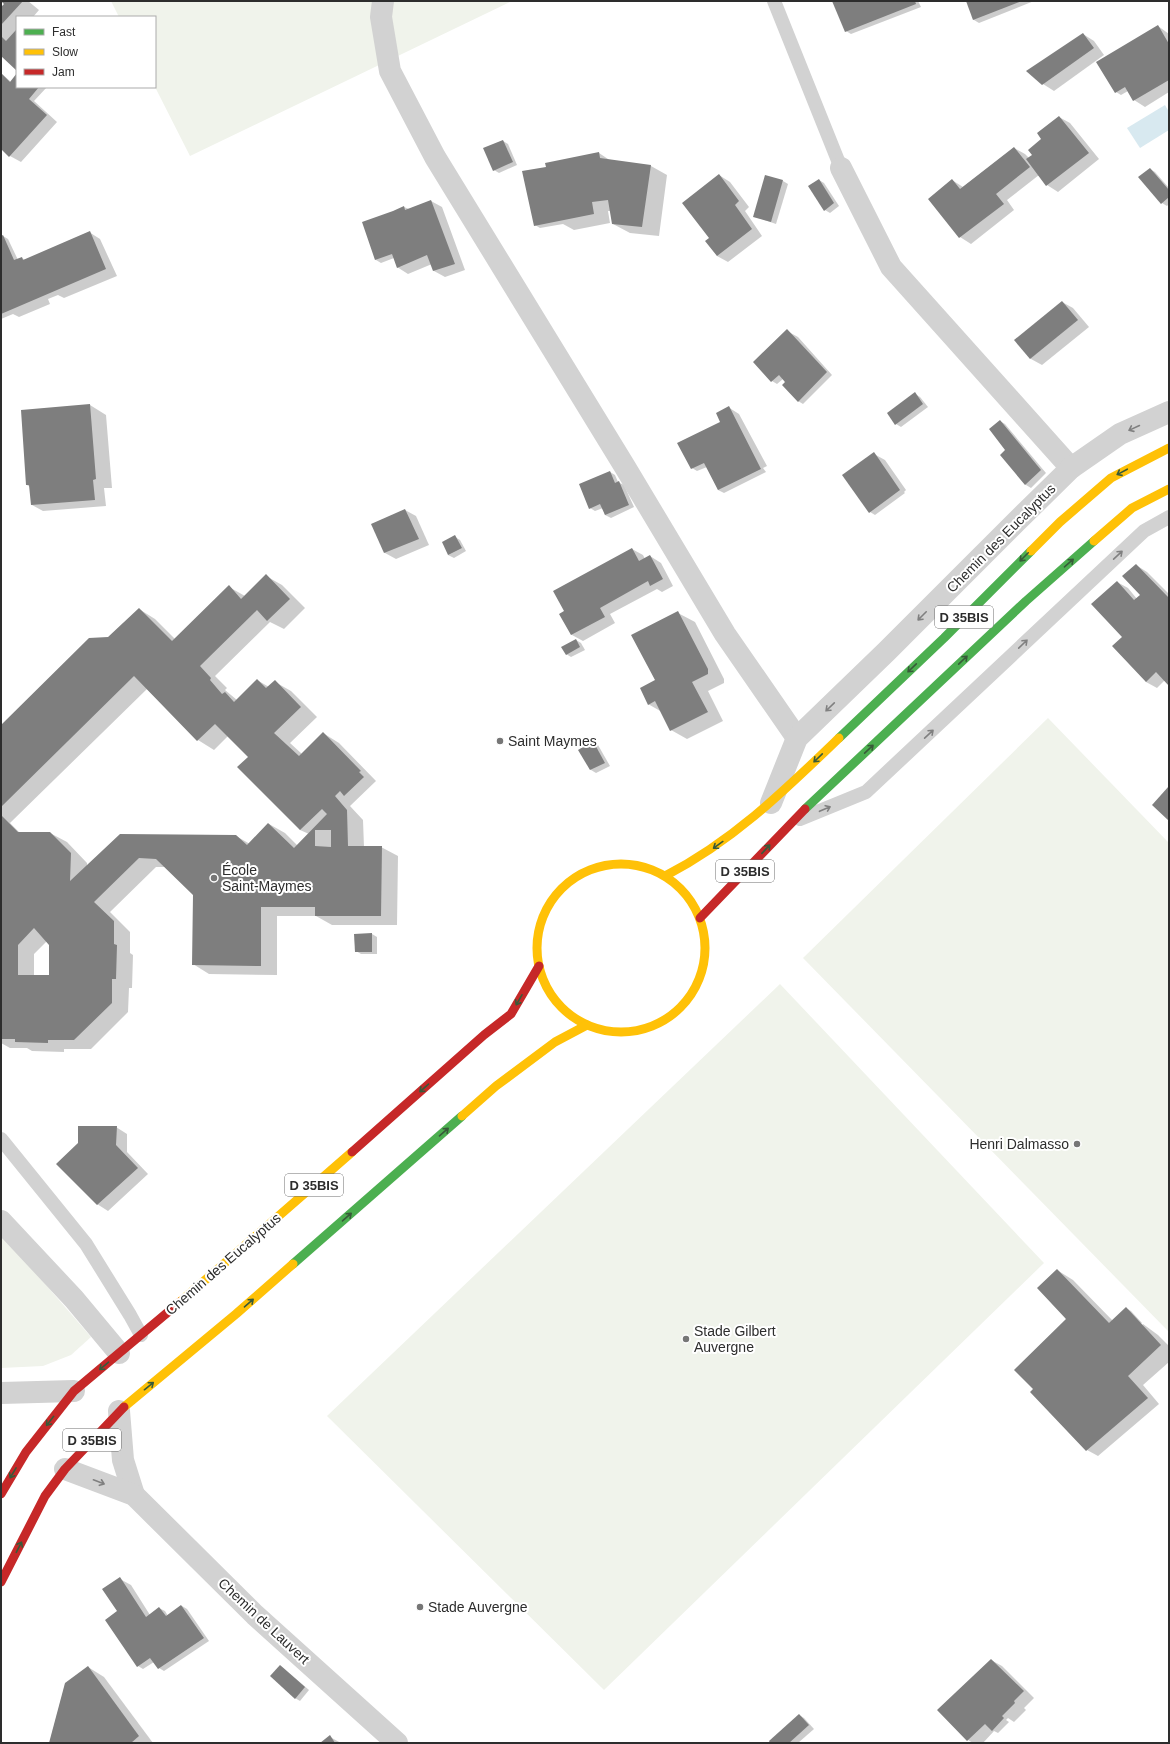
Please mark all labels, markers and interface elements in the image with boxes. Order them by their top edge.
legend [16,16,156,88]
text: Fast [52,25,76,39]
text: Slow [52,45,78,59]
text: Jam [52,65,75,79]
one-way arrow [1128,425,1140,432]
one-way arrow [1116,469,1128,477]
street label: Chemin des Eucalyptus [943,480,1059,596]
one-way arrow [1113,551,1123,560]
one-way arrow [1019,552,1029,562]
one-way arrow [1064,559,1074,568]
road number: D 35BIS [935,606,993,628]
one-way arrow [917,611,927,621]
one-way arrow [1018,639,1028,649]
one-way arrow [958,655,968,665]
one-way arrow [907,663,917,673]
one-way arrow [825,702,835,712]
one-way arrow [924,729,934,738]
place label: Saint Maymes [508,733,597,749]
marker: Saint Maymes [495,736,505,746]
one-way arrow [864,745,874,754]
one-way arrow [813,753,823,763]
one-way arrow [818,804,830,812]
one-way arrow [713,840,724,849]
one-way arrow [761,844,770,854]
road number: D 35BIS [716,860,774,882]
place label: École Saint-Maymes [222,862,311,894]
marker: École Saint-Maymes [209,873,219,883]
one-way arrow [514,994,522,1006]
one-way arrow [419,1083,429,1092]
one-way arrow [439,1127,450,1136]
place label: Henri Dalmasso [969,1136,1069,1152]
marker: Henri Dalmasso [1072,1139,1082,1149]
road number: D 35BIS [285,1174,343,1196]
street label: Chemin des Eucalyptus [162,1210,284,1318]
one-way arrow [341,1213,352,1222]
one-way arrow [244,1298,254,1308]
place label: Stade Gilbert Auvergne [694,1323,776,1355]
marker: Stade Gilbert Auvergne [681,1334,691,1344]
one-way arrow [99,1361,109,1370]
one-way arrow [143,1382,154,1390]
one-way arrow [46,1416,55,1427]
road number: D 35BIS [63,1429,121,1451]
one-way arrow [9,1467,17,1478]
one-way arrow [93,1479,105,1487]
one-way arrow [16,1541,23,1553]
street label: Chemin de Lauvert [215,1575,313,1667]
place label: Stade Auvergne [428,1599,528,1615]
marker: Stade Auvergne [415,1602,425,1612]

